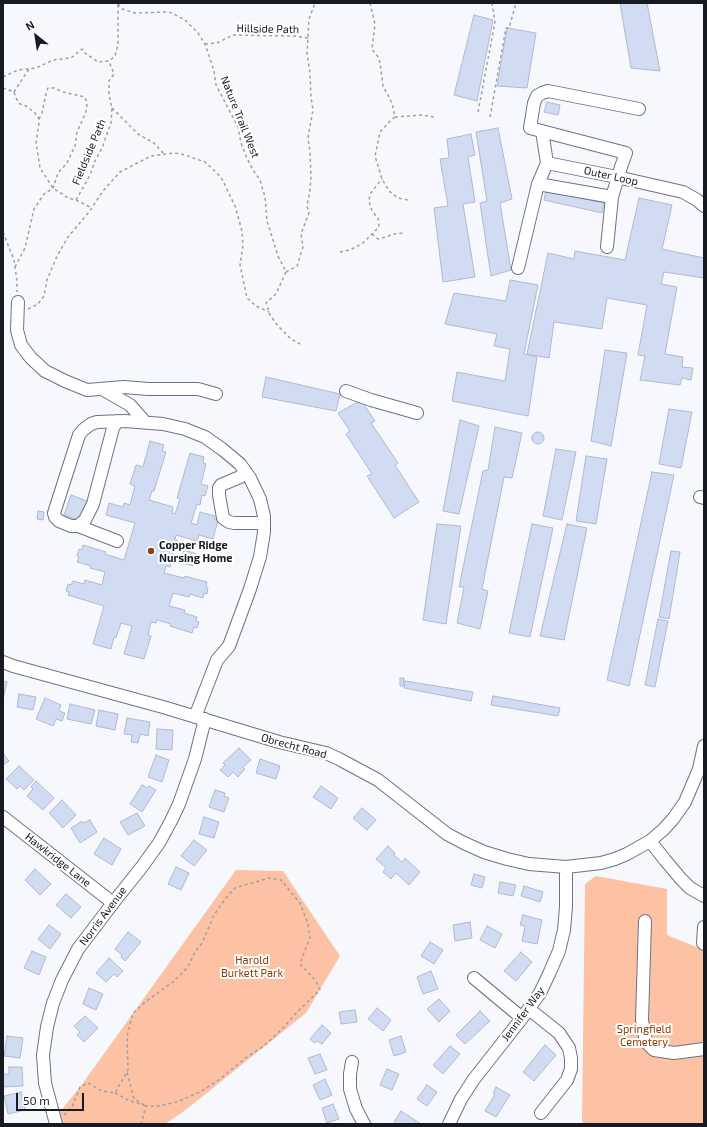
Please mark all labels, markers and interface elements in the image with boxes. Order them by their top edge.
north arrow [16,16,56,56]
text: N [23,18,36,33]
street label: Hillside Path [237,22,299,36]
street label: Nature Trail West [218,74,262,160]
street label: Fieldside Path [69,117,109,187]
street label: Outer Loop [583,164,639,188]
place label: Copper Ridge Nursing Home [159,538,232,564]
marker: Copper Ridge Nursing Home [146,546,156,556]
street label: Obrecht Road [260,731,328,761]
street label: Hawkridge Lane [22,830,94,890]
street label: Norris Avenue [77,884,129,948]
park label: Harold Burkett Park [221,953,283,979]
street label: Jennifer Way [499,984,547,1044]
park label: Springfield Cemetery [617,1022,671,1048]
scale bar [18,1085,86,1111]
text: 50 m [23,1093,50,1107]

